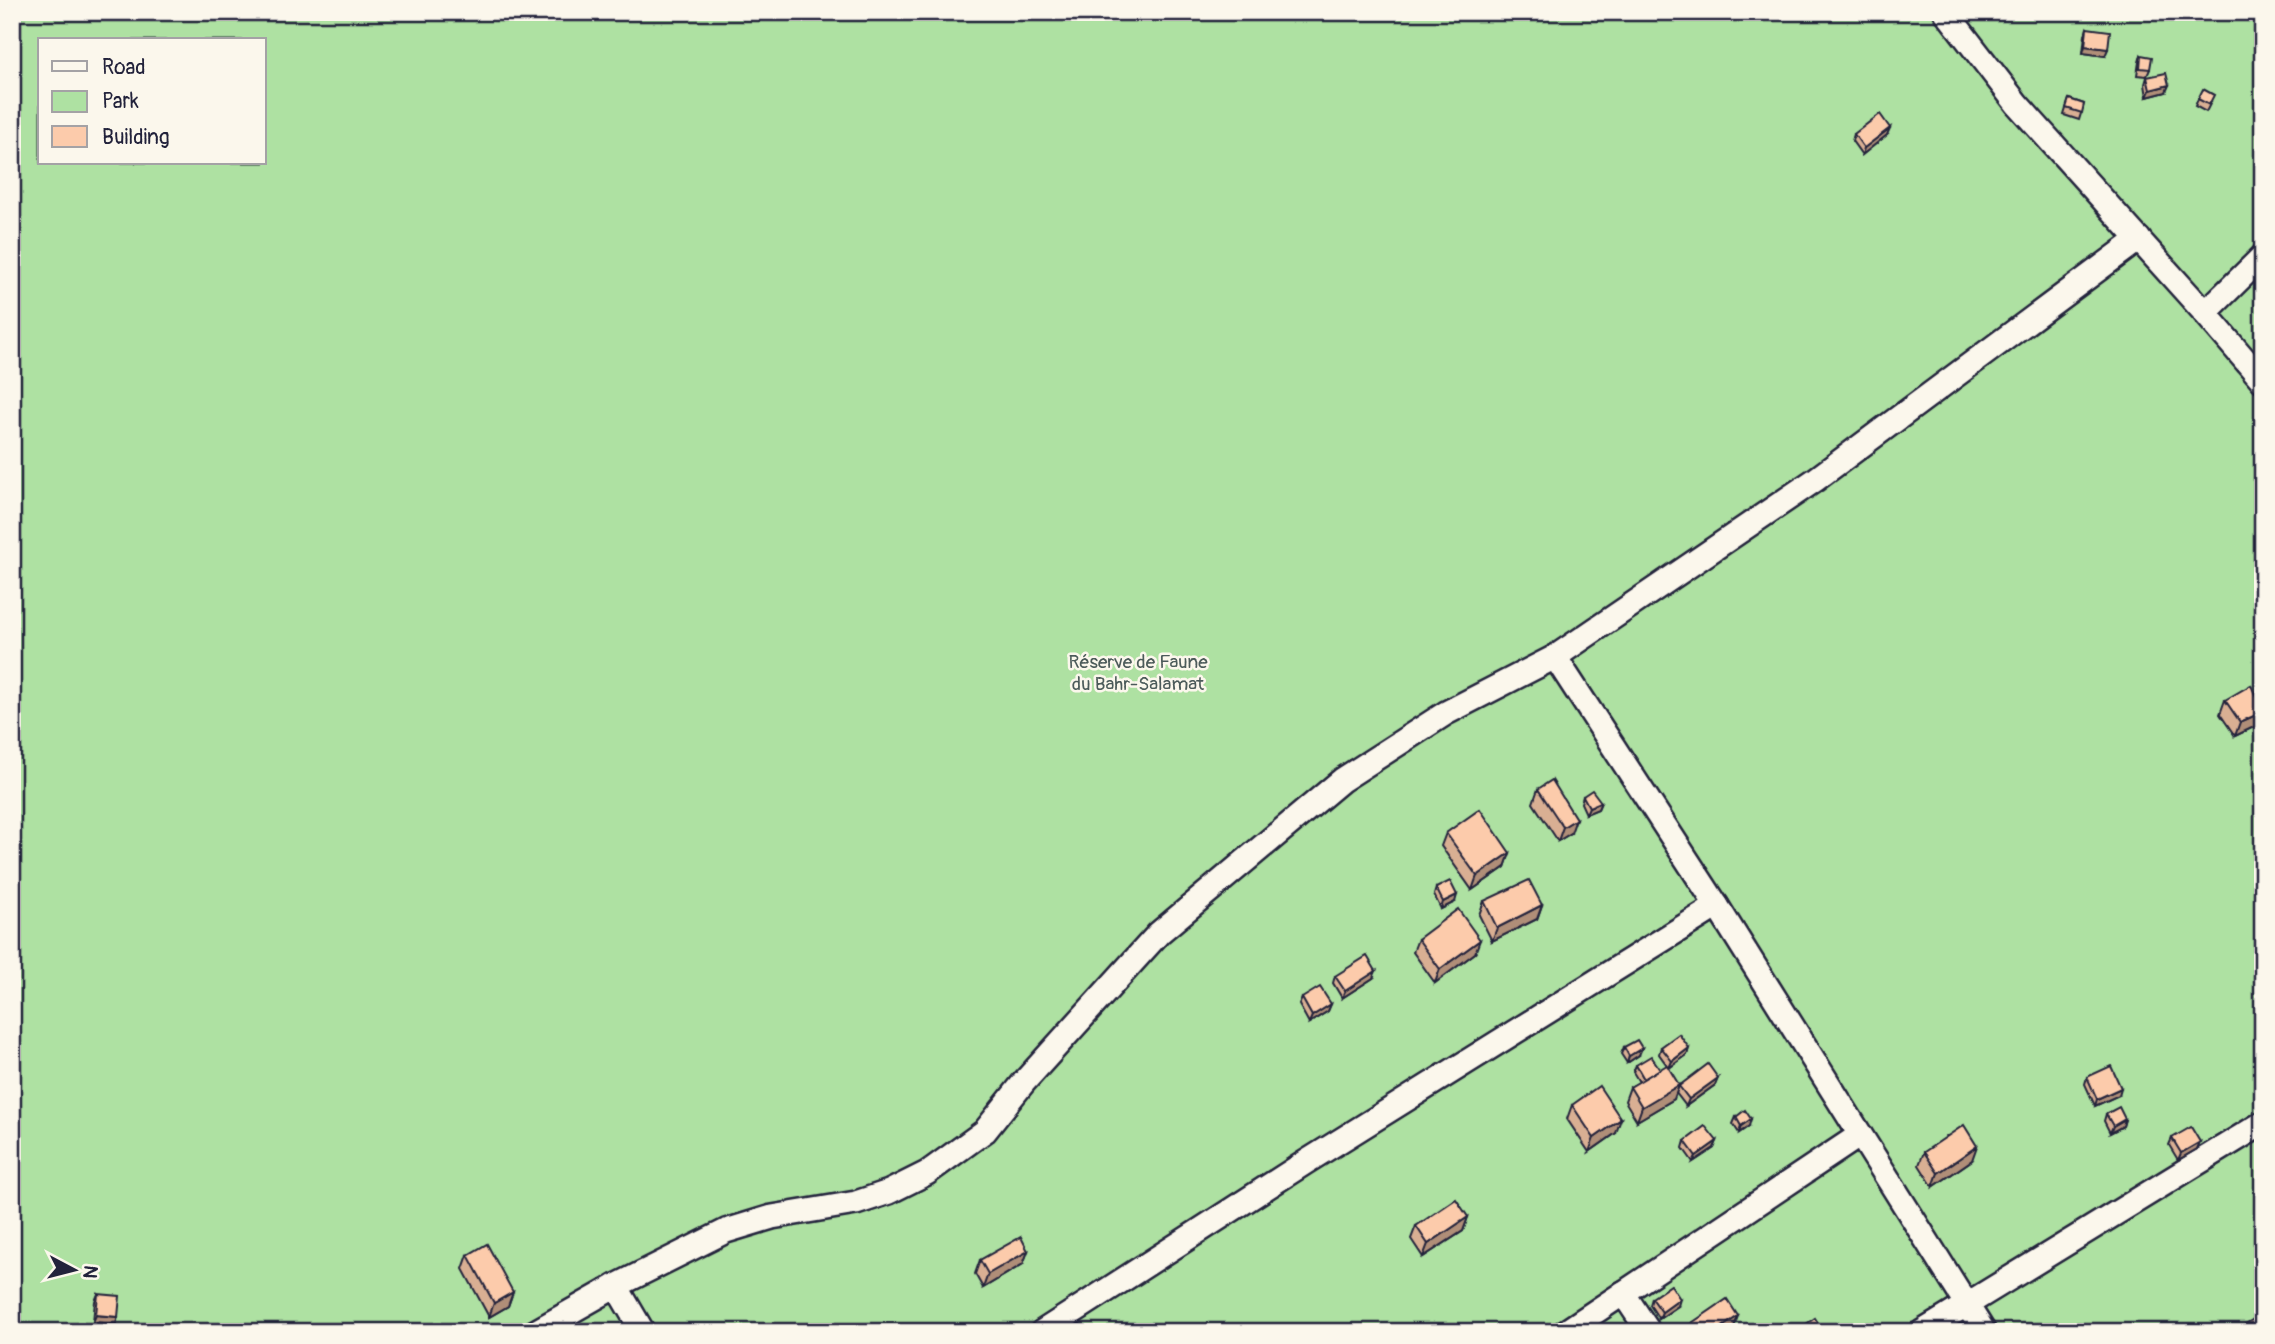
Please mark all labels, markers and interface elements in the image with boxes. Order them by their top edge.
legend [38,38,266,164]
text: Road [102,54,146,81]
text: Park [102,88,139,115]
text: Building [102,124,169,151]
park label: Réserve de Faune du Bahr-Salamat [1068,650,1208,696]
north arrow [38,1236,108,1306]
text: N [77,1264,103,1280]

